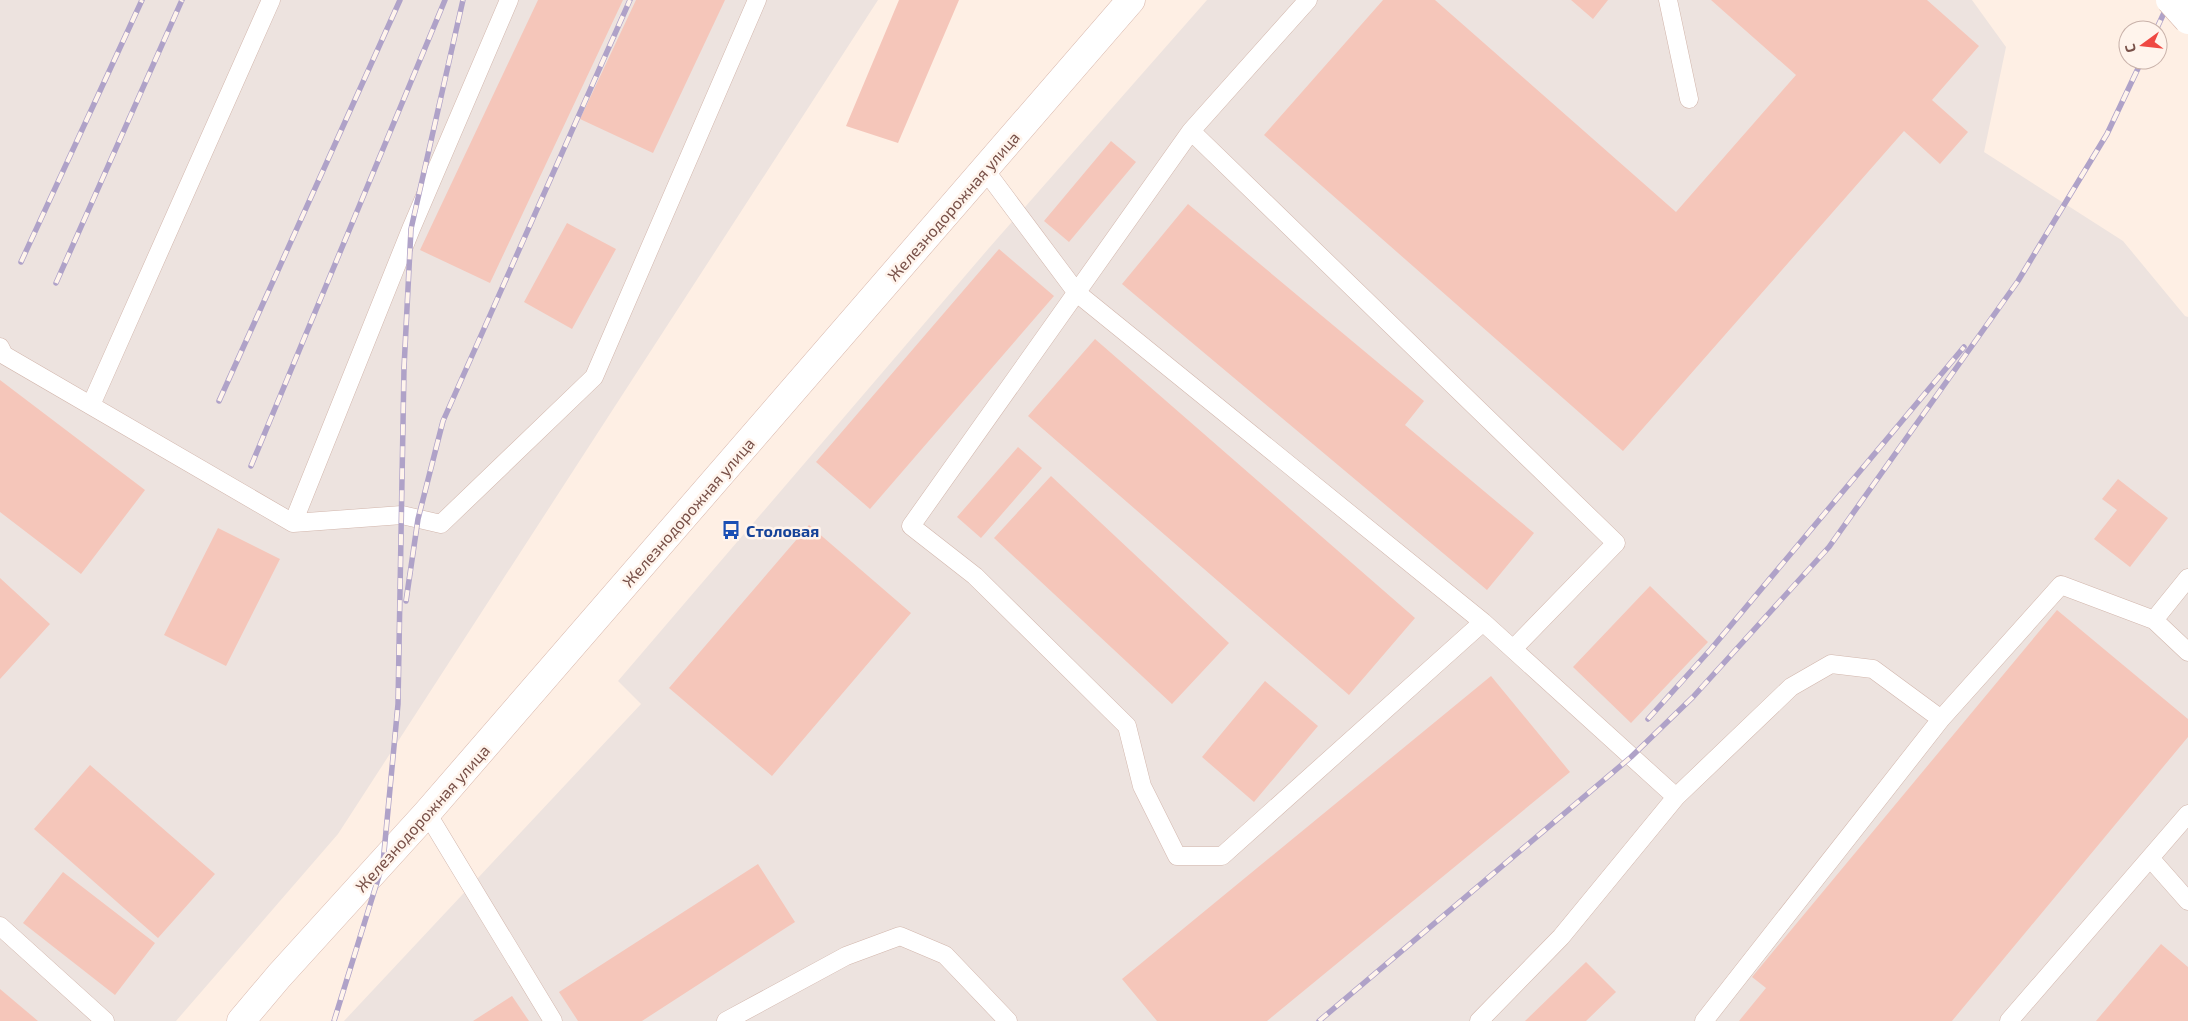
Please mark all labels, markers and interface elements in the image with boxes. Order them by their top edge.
north arrow [2118,20,2168,70]
text: С [2121,42,2139,55]
street label: Железнодорожная улица [883,128,1024,285]
street label: Железнодорожная улица [618,434,759,591]
bus stop icon: Столовая [720,519,742,541]
place label: Столовая [746,521,819,540]
street label: Железнодорожная улица [351,740,494,896]

